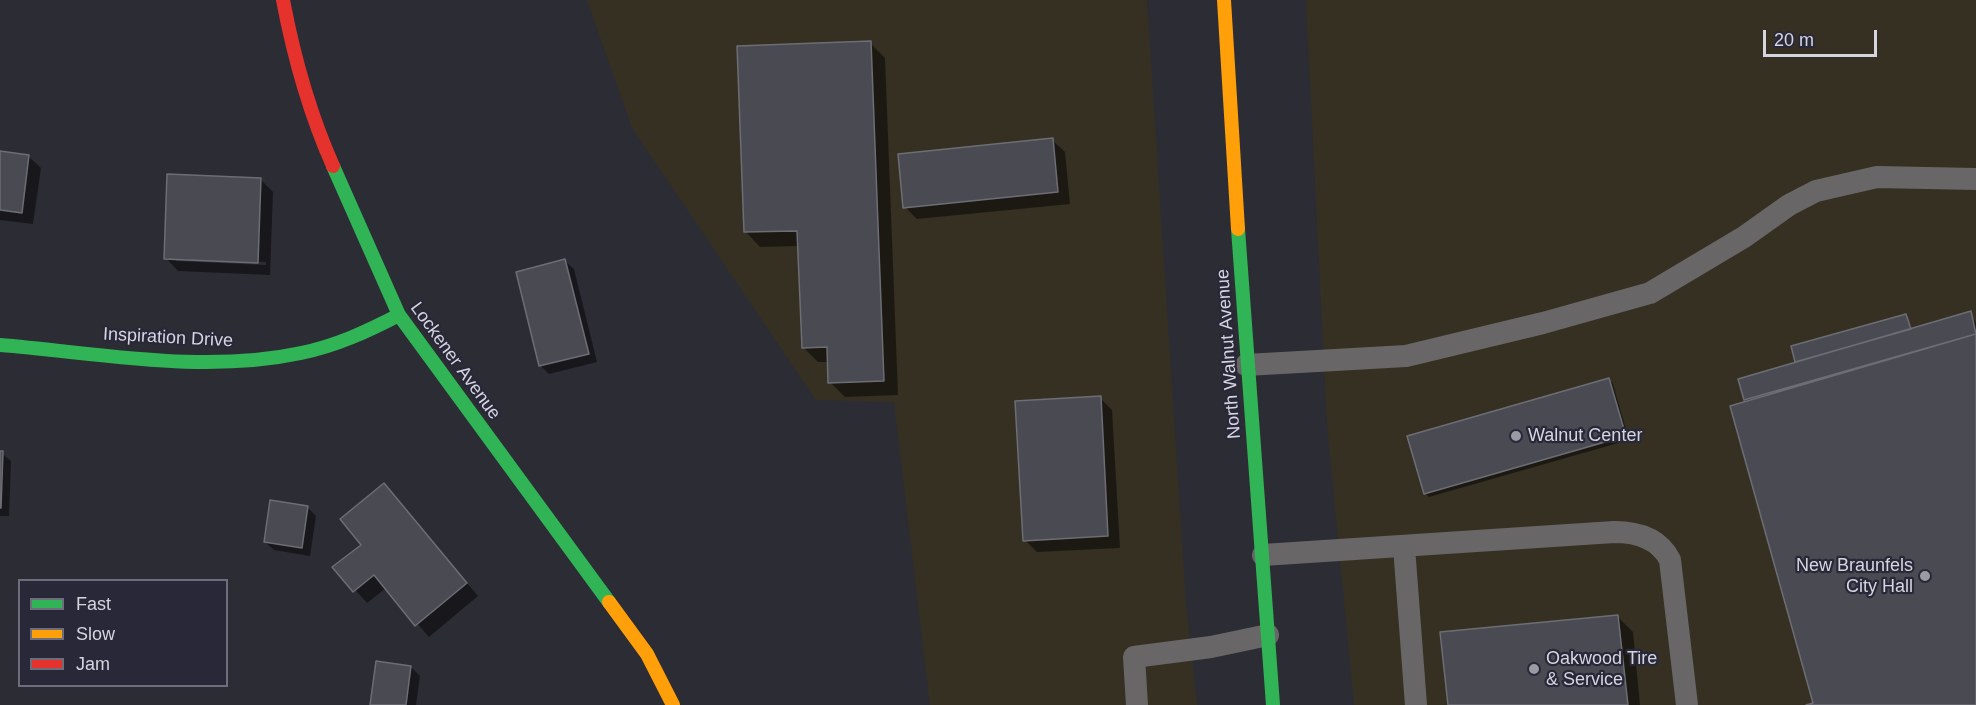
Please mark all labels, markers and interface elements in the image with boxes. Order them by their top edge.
scale bar [1766,18,1880,56]
text: 20 m [1774,30,1814,50]
street label: North Walnut Avenue [1212,268,1246,440]
street label: Lockener Avenue [405,298,505,424]
street label: Inspiration Drive [102,324,234,352]
place label: Walnut Center [1528,425,1642,447]
marker: Walnut Center [1509,429,1523,443]
place label: New Braunfels City Hall [1796,555,1913,598]
marker: New Braunfels City Hall [1918,569,1932,583]
legend [18,579,228,687]
text: Fast [76,594,111,614]
text: Slow [76,624,115,644]
place label: Oakwood Tire & Service [1546,648,1657,690]
text: Jam [76,654,110,674]
marker: Oakwood Tire & Service [1527,662,1541,676]

